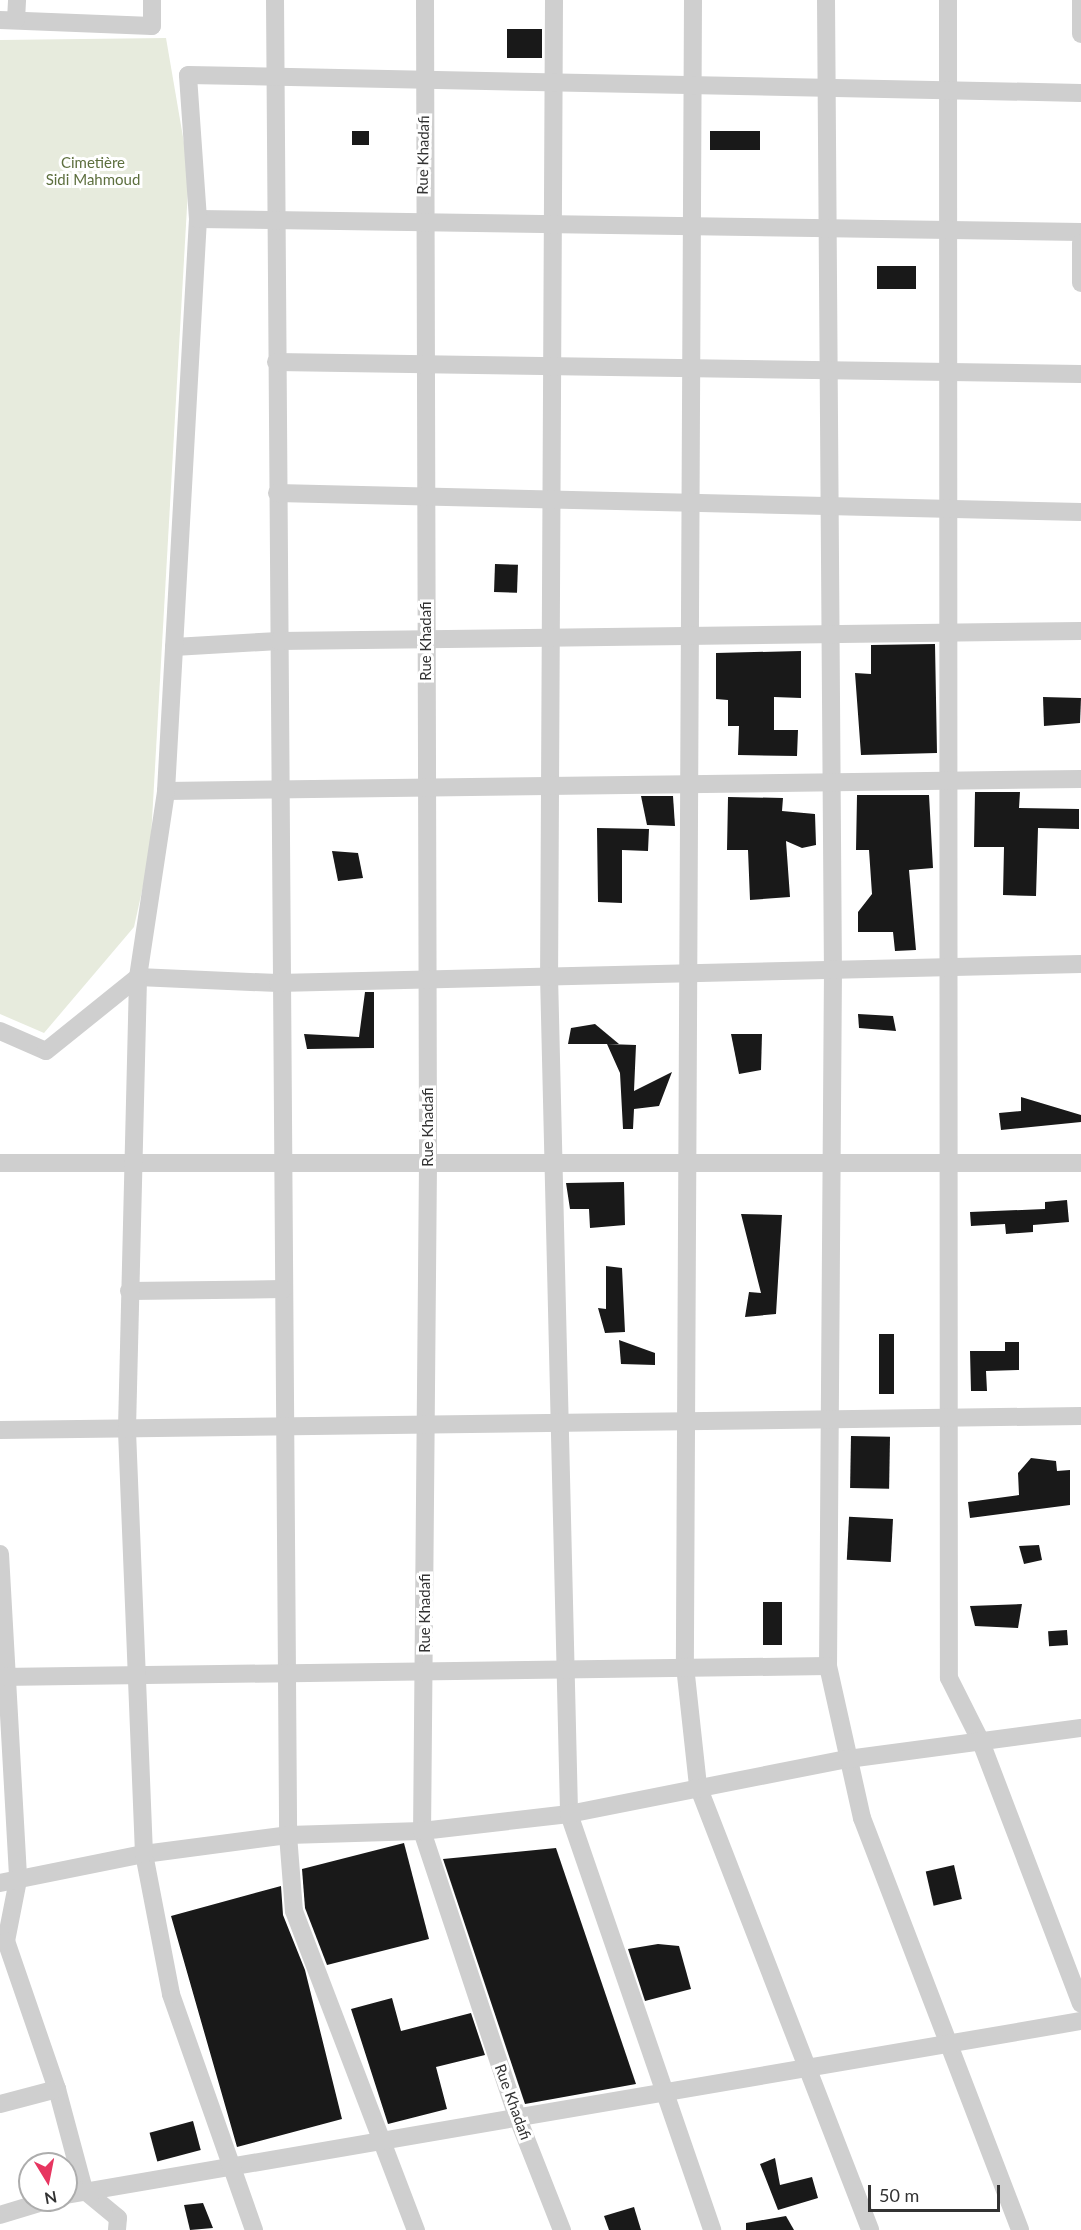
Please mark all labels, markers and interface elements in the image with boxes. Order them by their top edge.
street label: Rue Khadafi [413,115,433,195]
park label: Cimetière Sidi Mahmoud [46,153,140,188]
street label: Rue Khadafi [417,601,435,681]
street label: Rue Khadafi [419,1087,437,1167]
street label: Rue Khadafi [416,1573,434,1653]
street label: Rue Khadafi [491,2062,535,2142]
north arrow [18,2152,78,2212]
scale bar [871,2173,1003,2211]
text: 50 m [879,2184,919,2206]
text: N [43,2188,59,2209]

